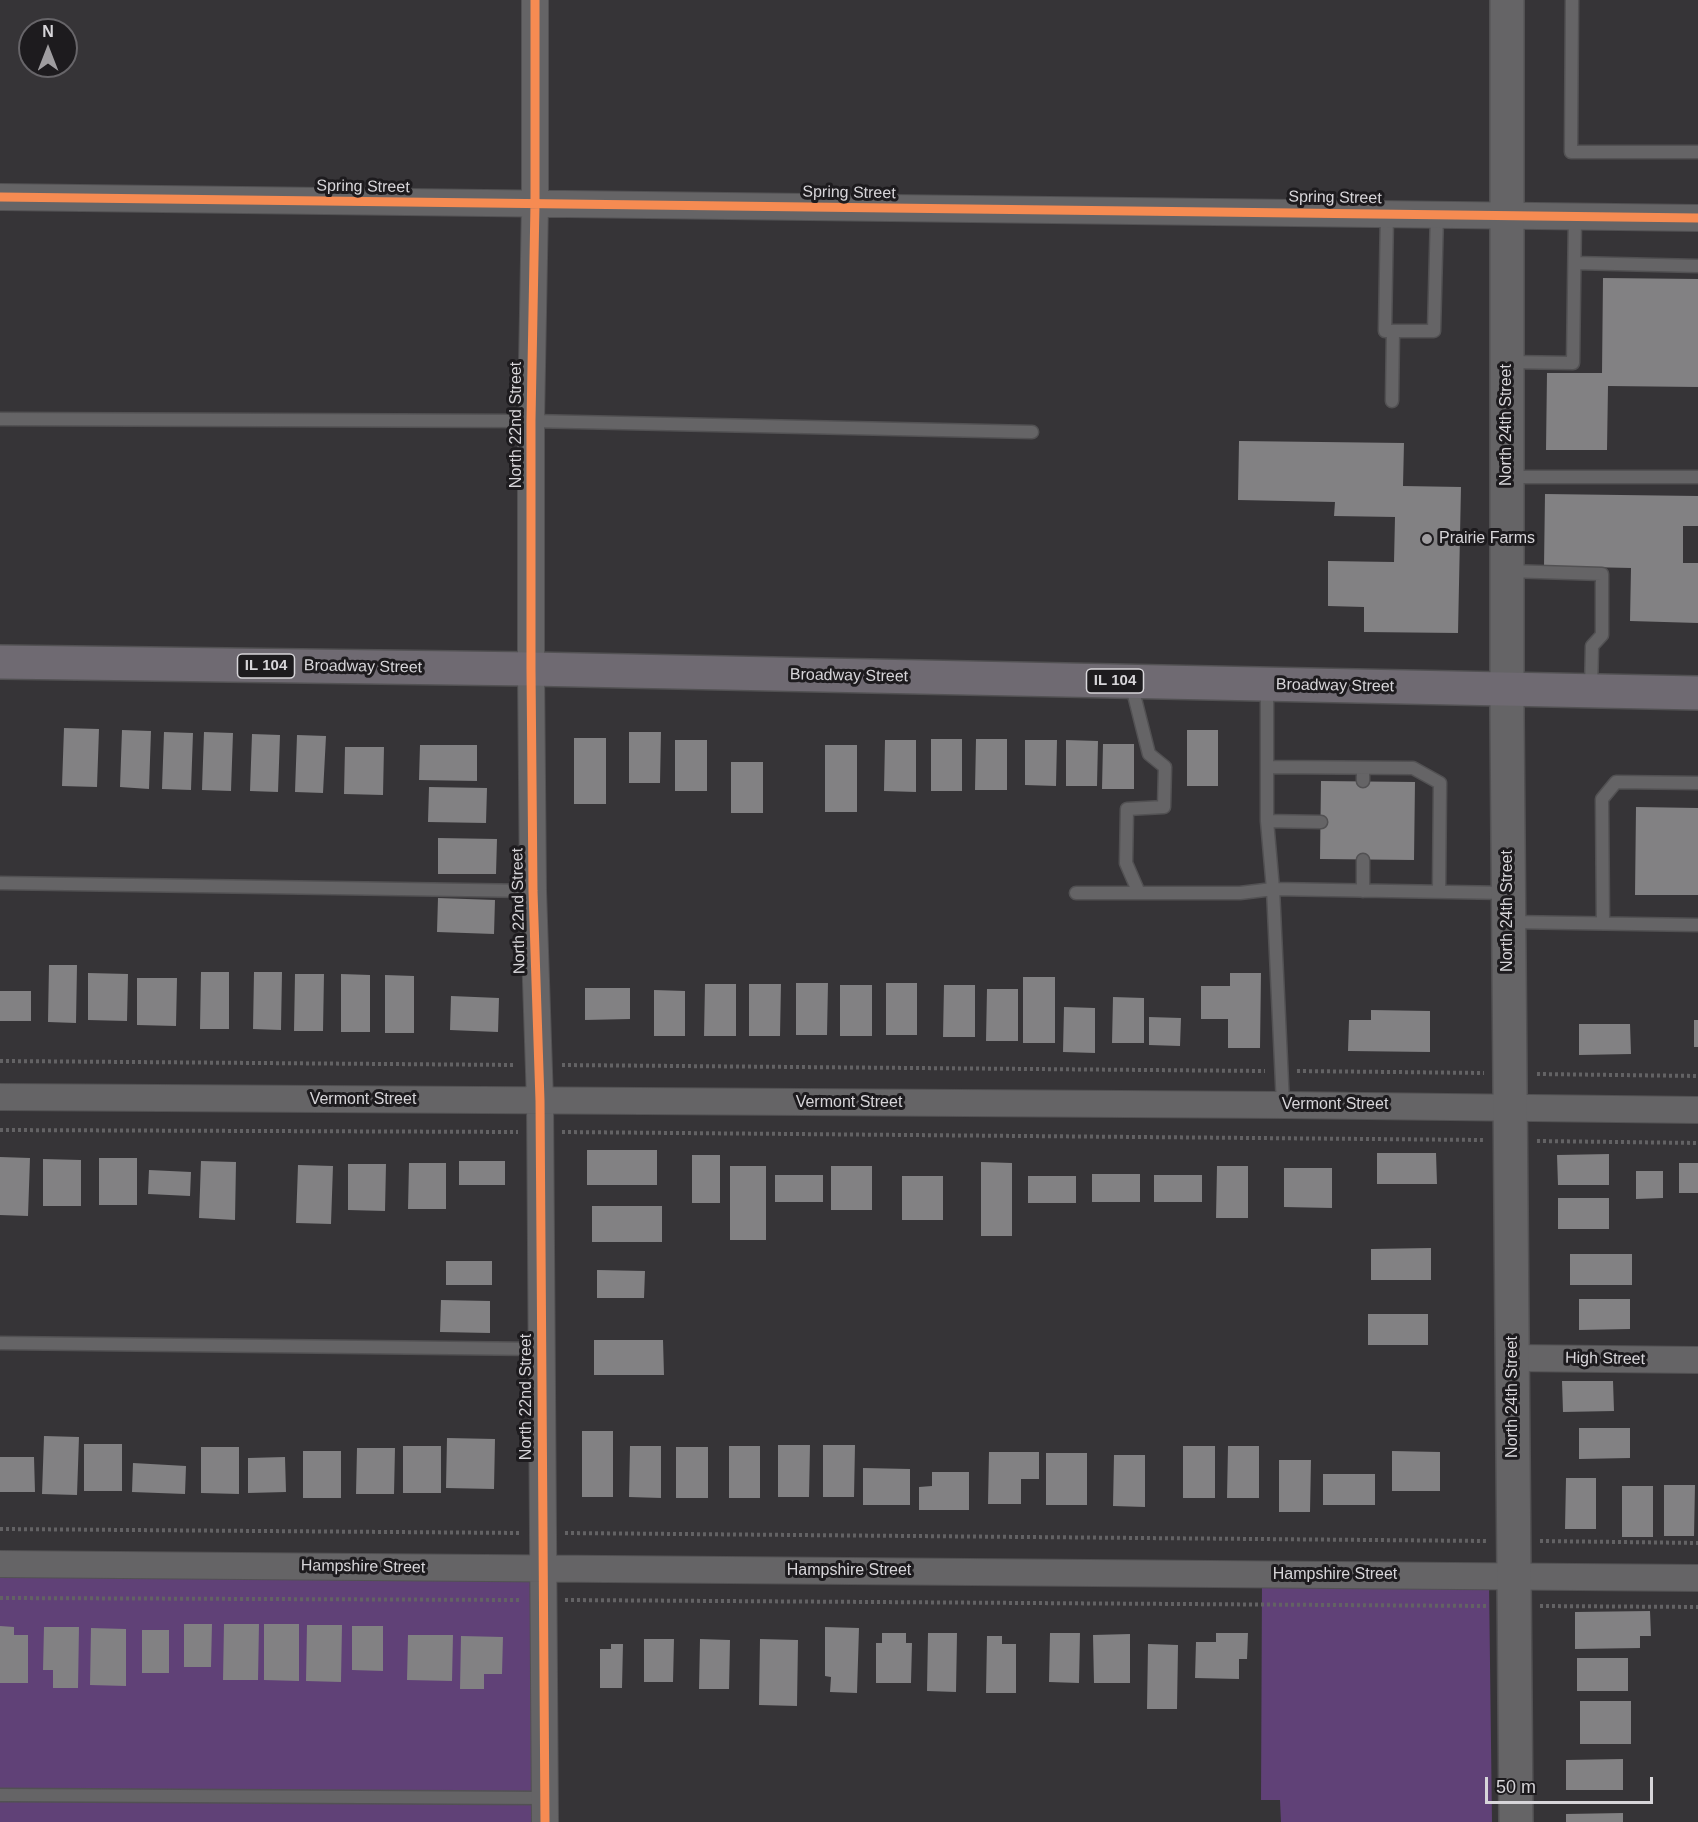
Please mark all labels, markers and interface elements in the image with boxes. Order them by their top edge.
north arrow [18,18,78,78]
text: N [42,23,54,40]
street label: Spring Street [316,177,410,197]
street label: Spring Street [802,183,896,203]
street label: Spring Street [1288,188,1382,208]
street label: North 22nd Street [507,362,527,488]
street label: North 24th Street [1497,364,1517,486]
place label: Prairie Farms [1439,529,1535,549]
marker: Prairie Farms [1420,532,1434,546]
road number: IL 104 [238,654,294,678]
street label: Broadway Street [304,656,422,678]
street label: Broadway Street [790,665,908,687]
road number: IL 104 [1086,669,1144,693]
street label: Broadway Street [1276,675,1394,697]
street label: North 22nd Street [508,848,530,974]
street label: North 24th Street [1498,850,1518,972]
street label: Vermont Street [310,1090,416,1110]
street label: Vermont Street [796,1093,902,1113]
street label: Vermont Street [1282,1095,1388,1115]
street label: North 22nd Street [517,1334,537,1460]
street label: North 24th Street [1503,1336,1523,1458]
street label: High Street [1565,1349,1645,1369]
street label: Hampshire Street [301,1556,425,1578]
street label: Hampshire Street [787,1561,911,1581]
street label: Hampshire Street [1273,1565,1397,1585]
scale bar [1488,1765,1656,1803]
text: 50 m [1496,1777,1536,1797]

